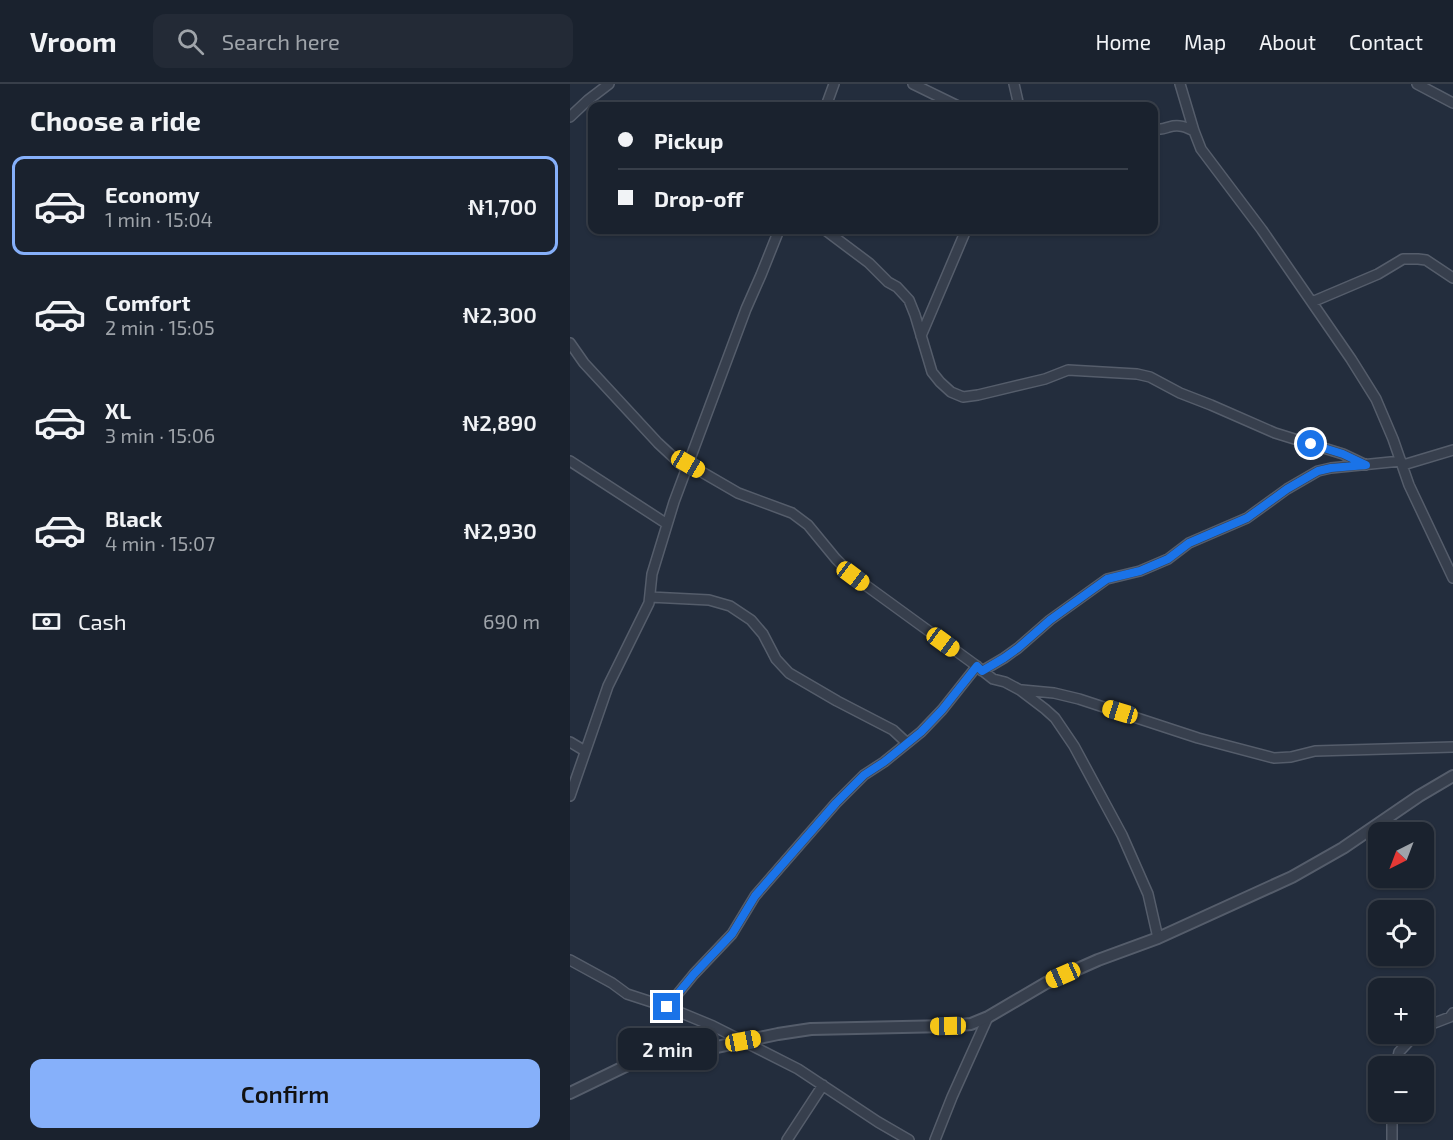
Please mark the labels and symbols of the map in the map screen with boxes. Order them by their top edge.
route start [1297,430,1324,457]
car [668,447,708,481]
car [833,558,873,594]
car [923,624,963,660]
car [1100,698,1140,726]
north arrow [1368,822,1434,888]
car [1043,959,1083,991]
route end [653,993,680,1020]
car [930,1017,966,1035]
callout: 2 min [618,1028,716,1070]
car [724,1029,762,1053]

